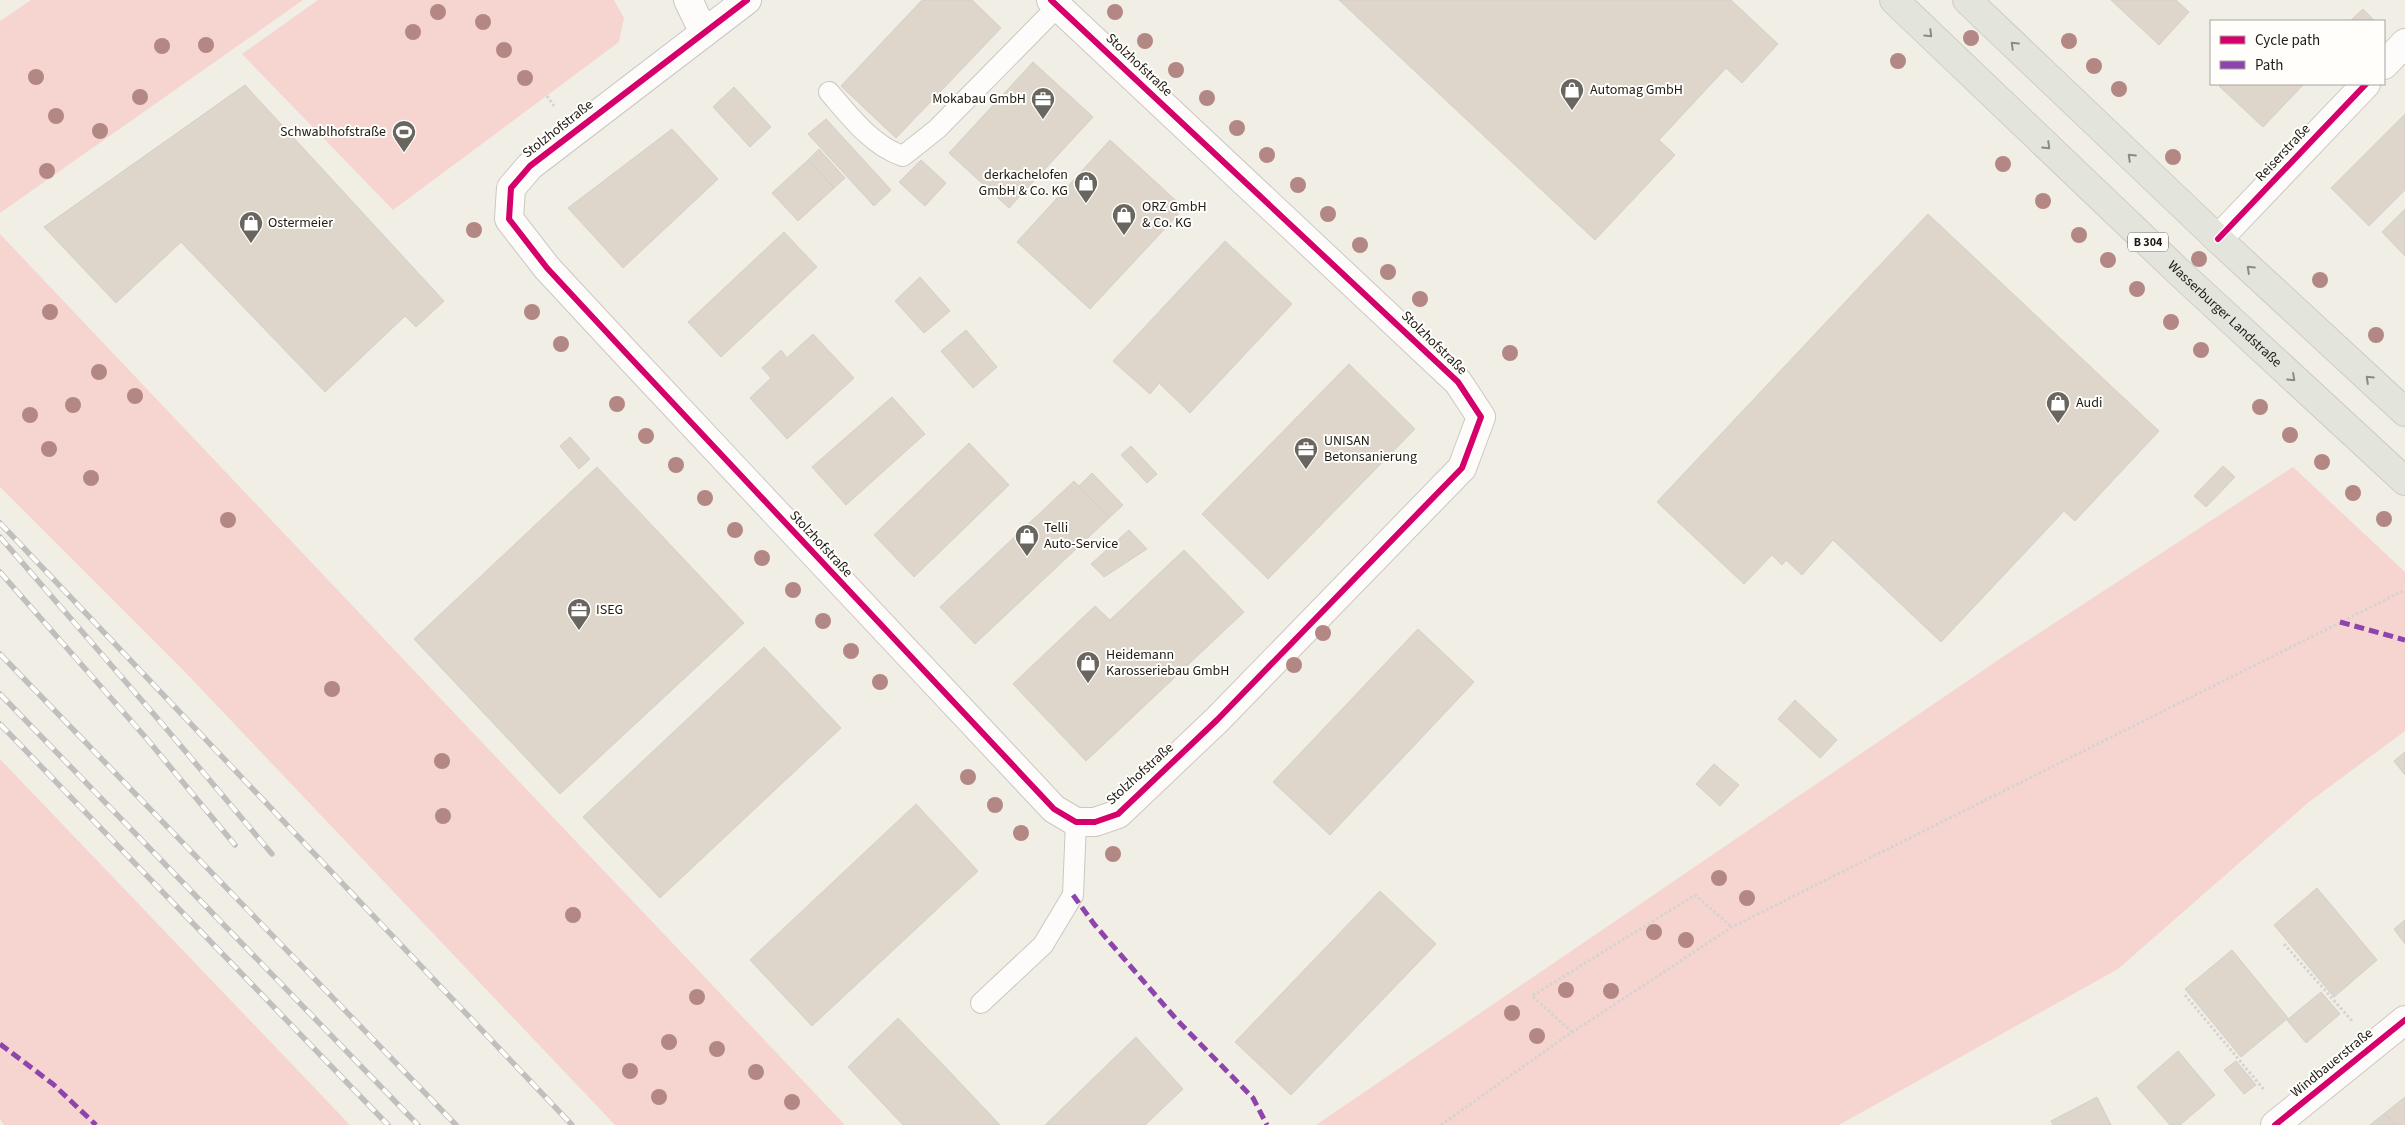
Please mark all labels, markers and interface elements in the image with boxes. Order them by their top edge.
legend [2210,20,2385,85]
one-way arrow [1924,28,1933,37]
street label: Stolzhofstraße [1101,29,1177,101]
text: Cycle path [2255,30,2320,51]
one-way arrow [2010,42,2019,51]
text: Path [2255,55,2283,76]
shop icon: Automag GmbH [1559,77,1585,111]
place label: Automag GmbH [1590,80,1683,100]
office icon: Mokabau GmbH [1030,86,1056,120]
place label: Mokabau GmbH [932,89,1026,109]
street label: Stolzhofstraße [518,95,598,163]
sports icon: Schwablhofstraße [391,119,417,153]
street label: Reiserstraße [2251,120,2315,186]
place label: Schwablhofstraße [280,122,386,142]
one-way arrow [2041,140,2050,149]
one-way arrow [2128,154,2137,163]
place label: derkachelofen GmbH & Co. KG [979,165,1068,201]
shop icon: derkachelofen GmbH & Co. KG [1073,170,1099,204]
place label: ORZ GmbH & Co. KG [1142,197,1207,233]
shop icon: ORZ GmbH & Co. KG [1111,202,1137,236]
shop icon: Ostermeier [238,210,264,244]
place label: Ostermeier [268,213,333,233]
road number: B 304 [2128,232,2168,252]
street label: Wasserburger Landstraße [2163,256,2286,372]
one-way arrow [2246,265,2255,274]
street label: Stolzhofstraße [1397,306,1472,380]
one-way arrow [2286,372,2295,381]
one-way arrow [2365,376,2374,385]
shop icon: Audi [2045,390,2071,424]
place label: Audi [2076,393,2102,413]
place label: UNISAN Betonsanierung [1324,431,1417,467]
office icon: UNISAN Betonsanierung [1293,436,1319,470]
street label: Stolzhofstraße [785,506,857,582]
place label: Telli Auto-Service [1044,518,1118,554]
shop icon: Telli Auto-Service [1014,523,1040,557]
office icon: ISEG [566,597,592,631]
place label: ISEG [596,600,623,620]
place label: Heidemann Karosseriebau GmbH [1106,645,1230,681]
shop icon: Heidemann Karosseriebau GmbH [1075,650,1101,684]
street label: Stolzhofstraße [1102,738,1178,810]
street label: Windbauerstraße [2287,1023,2377,1102]

